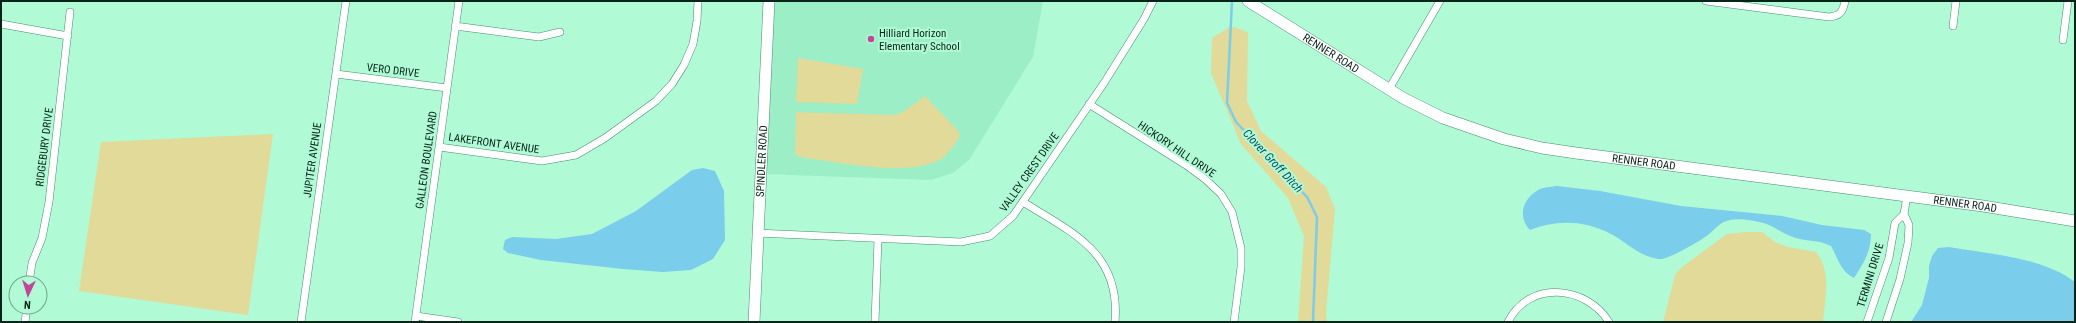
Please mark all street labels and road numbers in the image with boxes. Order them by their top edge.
street label: RENNER ROAD [1300,31,1361,76]
street label: VERO DRIVE [366,61,421,80]
street label: RIDGEBURY DRIVE [33,106,56,187]
street label: GALLEON BOULEVARD [413,110,440,210]
street label: HICKORY HILL DRIVE [1135,119,1219,181]
street label: JUPITER AVENUE [301,121,324,198]
street label: SPINDLER ROAD [754,125,770,197]
street label: VALLEY CREST DRIVE [997,130,1062,215]
street label: LAKEFRONT AVENUE [448,131,541,156]
street label: RENNER ROAD [1611,152,1676,173]
street label: RENNER ROAD [1933,194,1998,215]
street label: TERMINI DRIVE [1855,241,1887,309]

